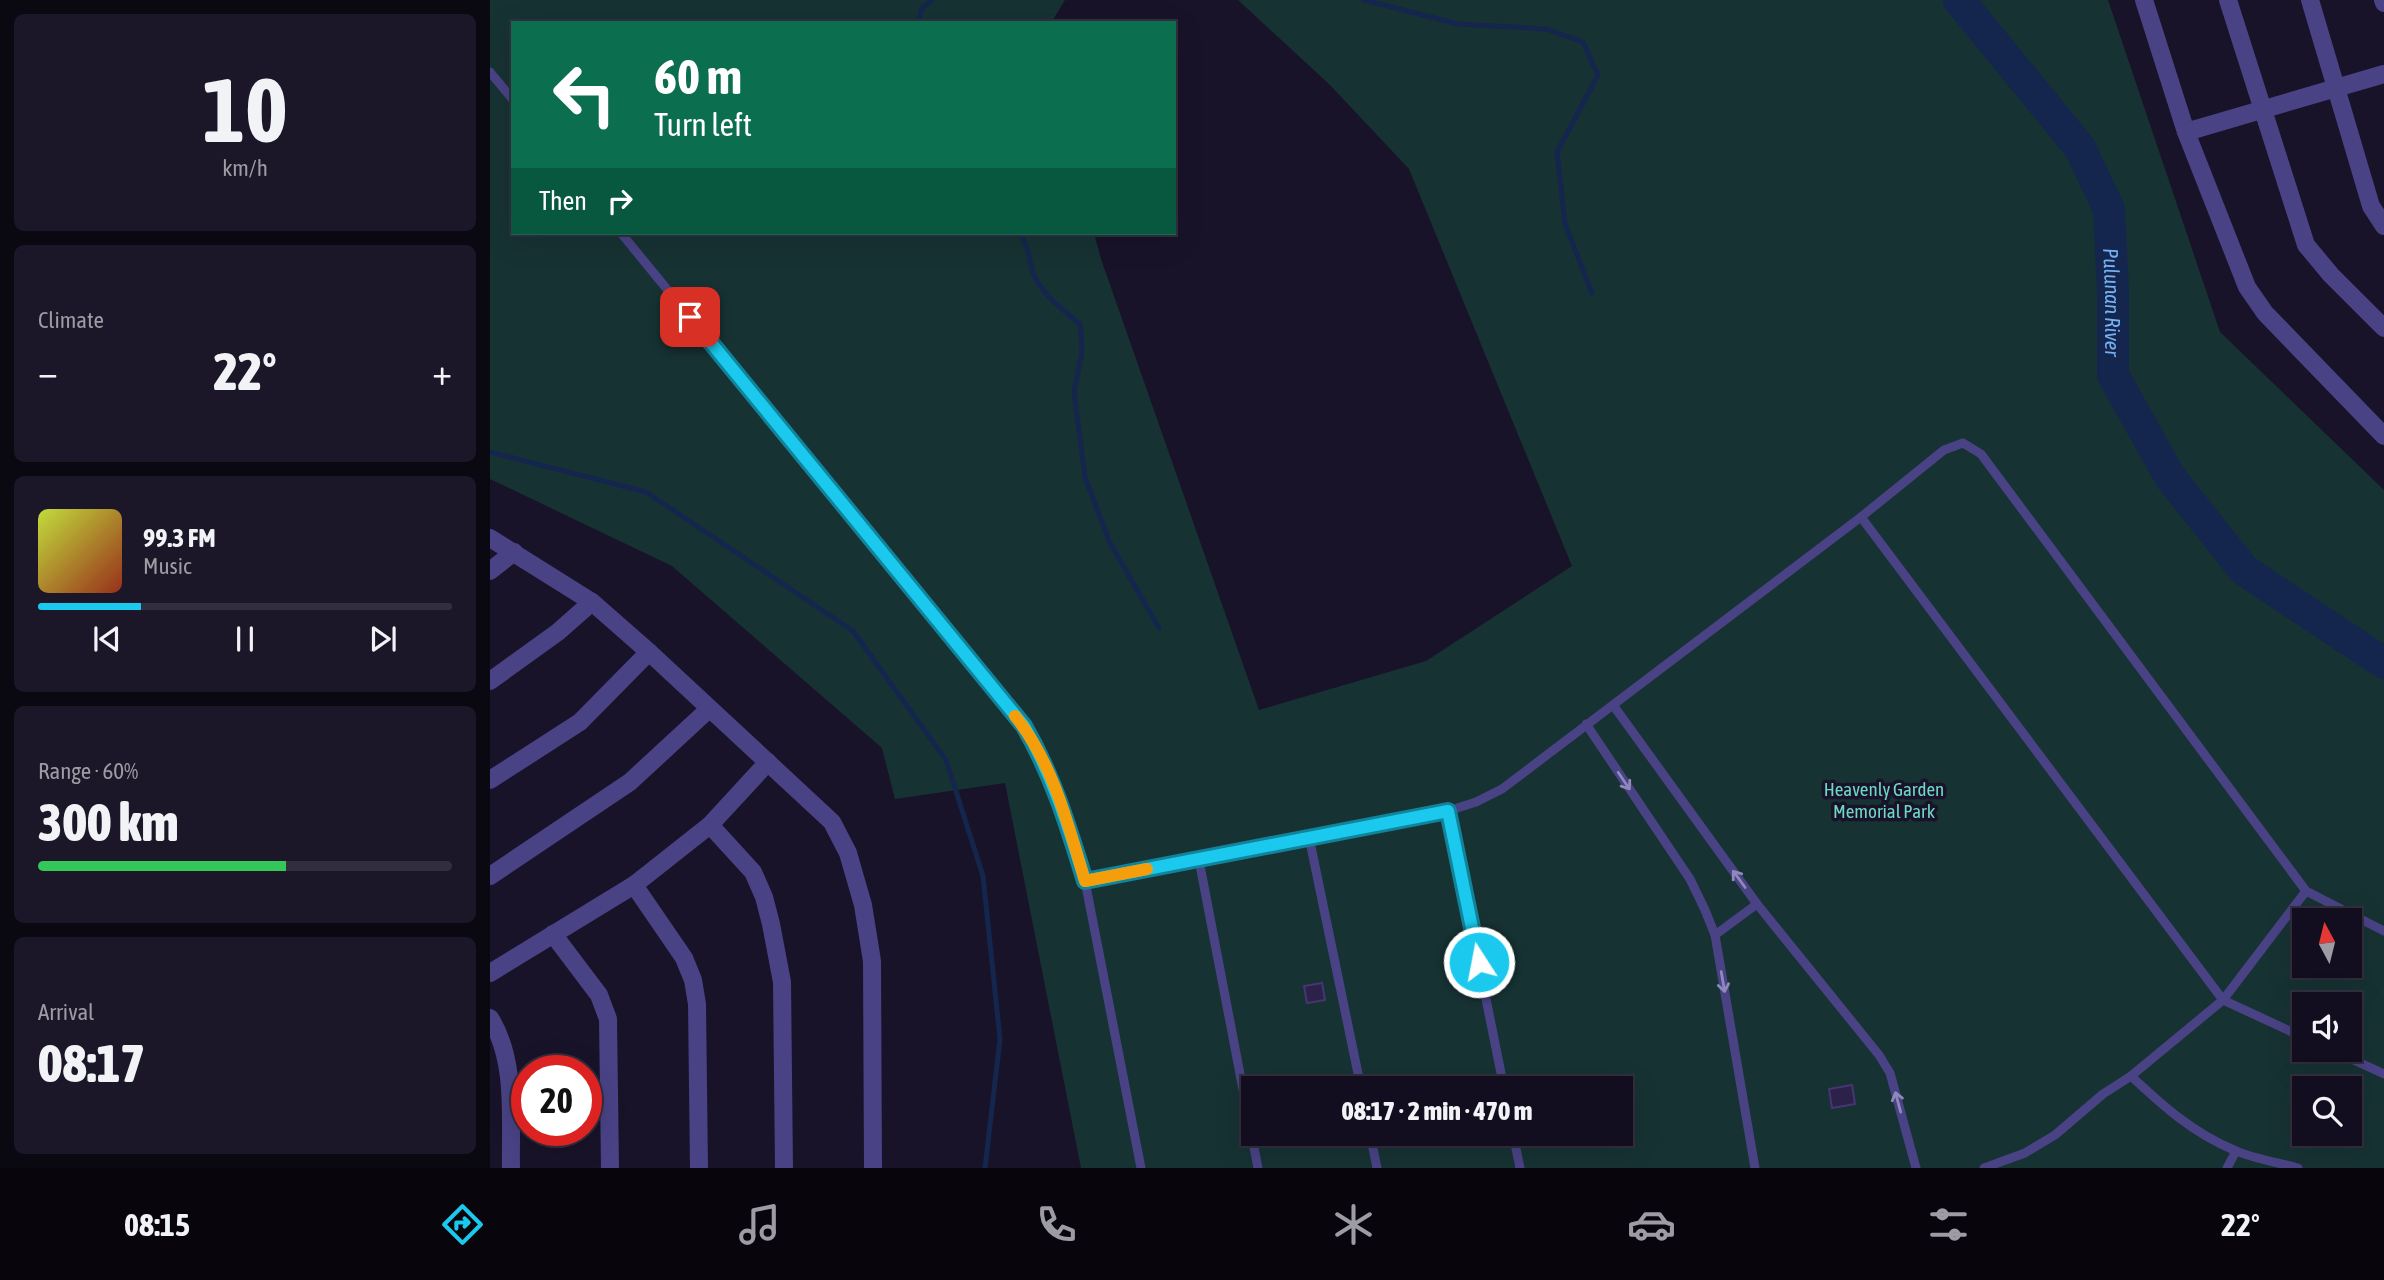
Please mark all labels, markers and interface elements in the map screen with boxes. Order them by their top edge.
text: 60 m [654,48,742,104]
icon: left [539,49,630,140]
text: 10 [202,57,288,161]
text: Turn left [654,106,752,143]
text: km/h [222,155,268,181]
icon: right [601,182,639,220]
text: Then [539,186,587,216]
water label: Pulunan River [2099,247,2125,357]
pin [660,287,720,347]
icon: arrive [671,298,709,336]
text: Climate [38,307,104,333]
text: 22° [213,341,277,401]
text: − [38,350,58,393]
text: + [432,350,452,393]
text: 99.3 FM [143,523,216,553]
text: Music [143,553,191,579]
icon: previous [88,620,126,658]
icon: pause [226,620,264,658]
icon: next [364,620,402,658]
text: Range · 60% [38,758,138,784]
one-way arrow [1617,771,1631,790]
park label: Heavenly Garden Memorial Park [1824,778,1944,822]
text: 300 km [38,792,179,852]
one-way arrow [1732,870,1746,889]
north arrow [2292,908,2362,978]
map controls [2292,908,2362,1146]
position arrow [1442,925,1516,999]
one-way arrow [1717,970,1730,993]
button: sound [2292,992,2362,1062]
text: Arrival [38,999,94,1025]
text: 08:17 [38,1033,145,1093]
speed limit sign: 20 [511,1055,602,1146]
button: search [2292,1076,2362,1146]
one-way arrow [1891,1091,1904,1114]
text: 08:17 · 2 min · 470 m [1342,1096,1532,1126]
icon: directions [438,1200,487,1249]
icon: music [735,1200,784,1249]
icon: phone [1032,1200,1081,1249]
icon: climate [1329,1200,1378,1249]
icon: car [1627,1200,1676,1249]
icon: filters [1924,1200,1973,1249]
text: 08:15 [124,1206,190,1243]
text: 22° [2221,1206,2260,1243]

